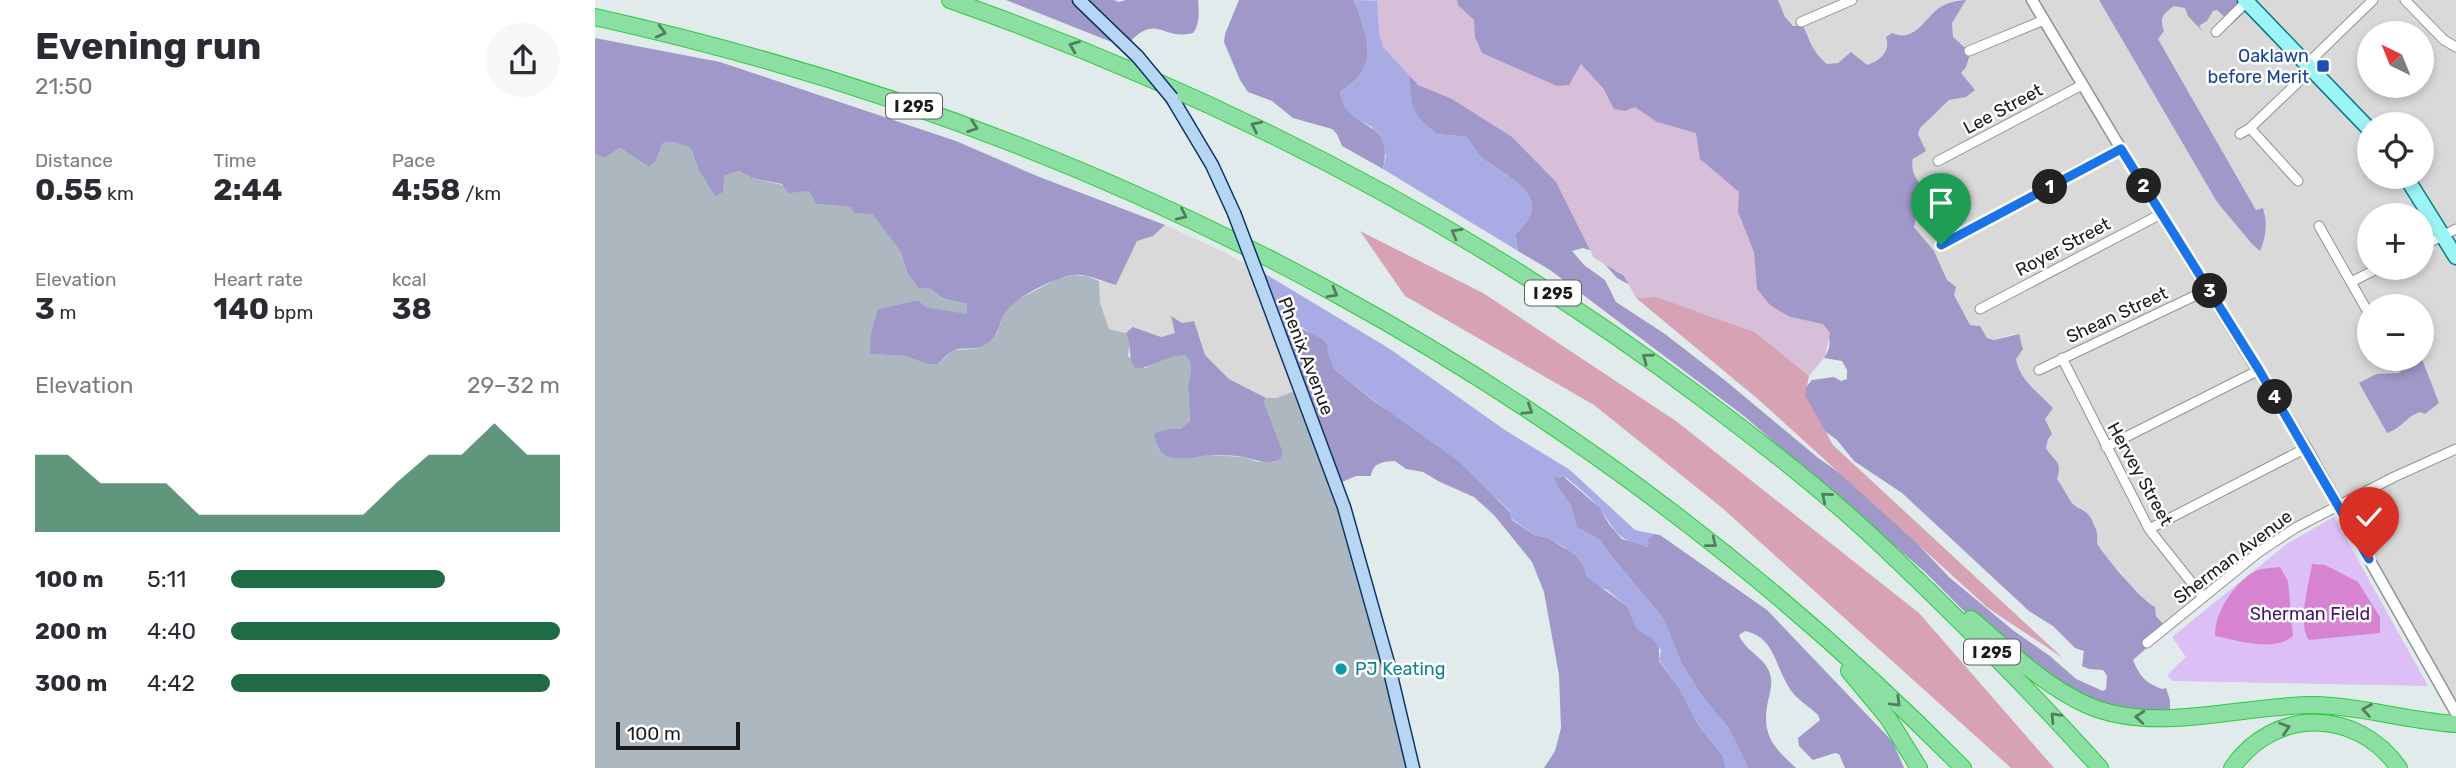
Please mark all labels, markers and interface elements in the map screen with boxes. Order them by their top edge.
north arrow [2357,21,2434,98]
map controls [2357,21,2434,371]
text: Evening run [35,23,261,69]
button: share [486,23,560,97]
one-way arrow [655,24,667,38]
one-way arrow [1069,40,1082,54]
place label: Oaklawn before Merit [2207,45,2309,88]
marker: Oaklawn before Merit [2315,58,2331,74]
text: 21:50 [35,72,93,100]
street label: Lee Street [1960,79,2046,139]
road number: I 295 [886,94,942,118]
button: locate [2357,112,2434,189]
one-way arrow [966,119,978,133]
one-way arrow [1251,120,1263,134]
text: Distance [35,149,113,172]
text: Time [213,149,256,172]
text: Pace [392,149,435,172]
pin: 2 [2127,168,2161,204]
pin: 1 [2033,170,2067,204]
text: 0.55 [35,172,102,208]
text: 2:44 [213,172,283,208]
text: 4:58 [392,172,461,208]
pin [1911,173,1971,245]
text: 2 [2137,174,2150,197]
text: 1 [2045,175,2054,198]
text: km [102,182,134,205]
text: /km [461,182,501,205]
icon: arrive [1922,184,1960,222]
button: + [2357,203,2434,280]
one-way arrow [1175,207,1188,221]
street label: Royer Street [2012,213,2114,281]
one-way arrow [1451,229,1464,242]
text: Elevation [35,268,116,291]
text: Heart rate [213,268,303,291]
text: kcal [392,268,427,291]
pin: 3 [2193,274,2227,308]
text: 3 [2203,279,2216,302]
road number: I 295 [1525,280,1581,306]
street label: Shean Street [2063,282,2171,348]
one-way arrow [1326,285,1338,298]
text: 3 [35,291,55,327]
text: 140 [213,291,269,327]
text: 38 [392,291,432,327]
street label: Phenix Avenue [1273,294,1339,418]
button: − [2357,294,2434,371]
text: m [55,301,76,324]
text: bpm [269,301,313,324]
one-way arrow [1642,353,1655,366]
text: Elevation [35,371,134,399]
text: 29–32 m [467,371,560,399]
pin: 4 [2257,380,2293,414]
text: 4 [2268,385,2281,408]
one-way arrow [1520,402,1533,414]
street label: Hervey Street [2102,418,2178,530]
pin [2339,487,2399,559]
one-way arrow [1821,493,1834,505]
icon: check [2350,498,2388,536]
street label: Sherman Avenue [2169,505,2297,609]
one-way arrow [1705,535,1717,548]
text: 100 m [35,565,104,593]
text: 5:11 [147,565,186,593]
park label: Sherman Field [2250,603,2370,625]
text: 200 m [35,617,107,645]
text: 4:40 [147,617,196,645]
road number: I 295 [1964,639,2020,664]
place label: PJ Keating [1355,658,1445,680]
marker: PJ Keating [1333,661,1349,677]
text: 300 m [35,669,107,697]
text: 4:42 [147,669,195,697]
one-way arrow [1888,694,1901,707]
one-way arrow [2361,703,2373,718]
one-way arrow [2134,710,2145,725]
one-way arrow [2050,712,2063,725]
scale bar [616,719,740,751]
text: 100 m [627,722,681,745]
one-way arrow [2279,722,2291,736]

